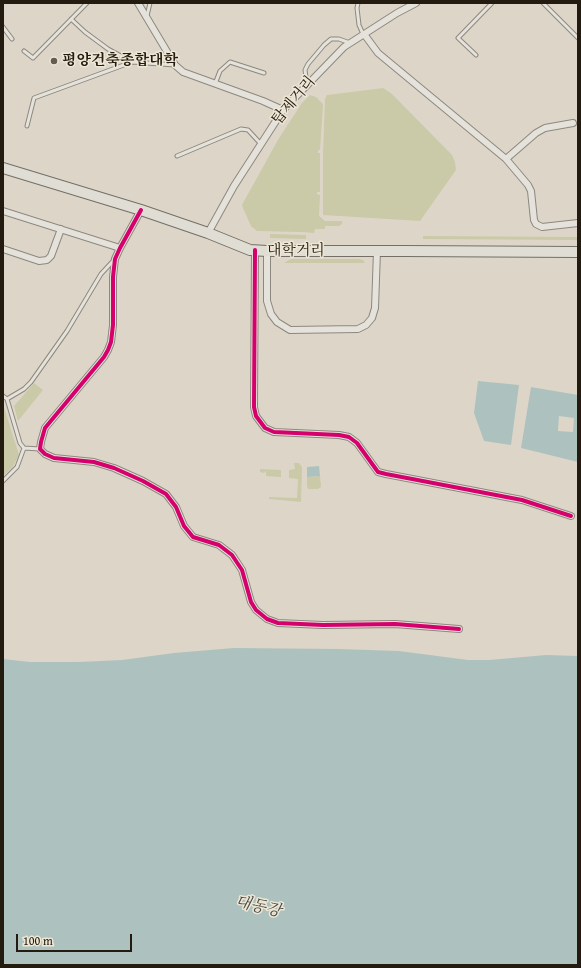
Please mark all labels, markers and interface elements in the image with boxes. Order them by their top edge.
place label: 평양건축종합대학 [62,52,178,70]
marker: 평양건축종합대학 [49,56,59,66]
street label: 탑제거리 [268,73,320,129]
street label: 대학거리 [267,242,325,260]
water label: 대동강 [233,892,283,922]
scale bar [18,926,134,952]
text: 100 m [23,932,53,949]

